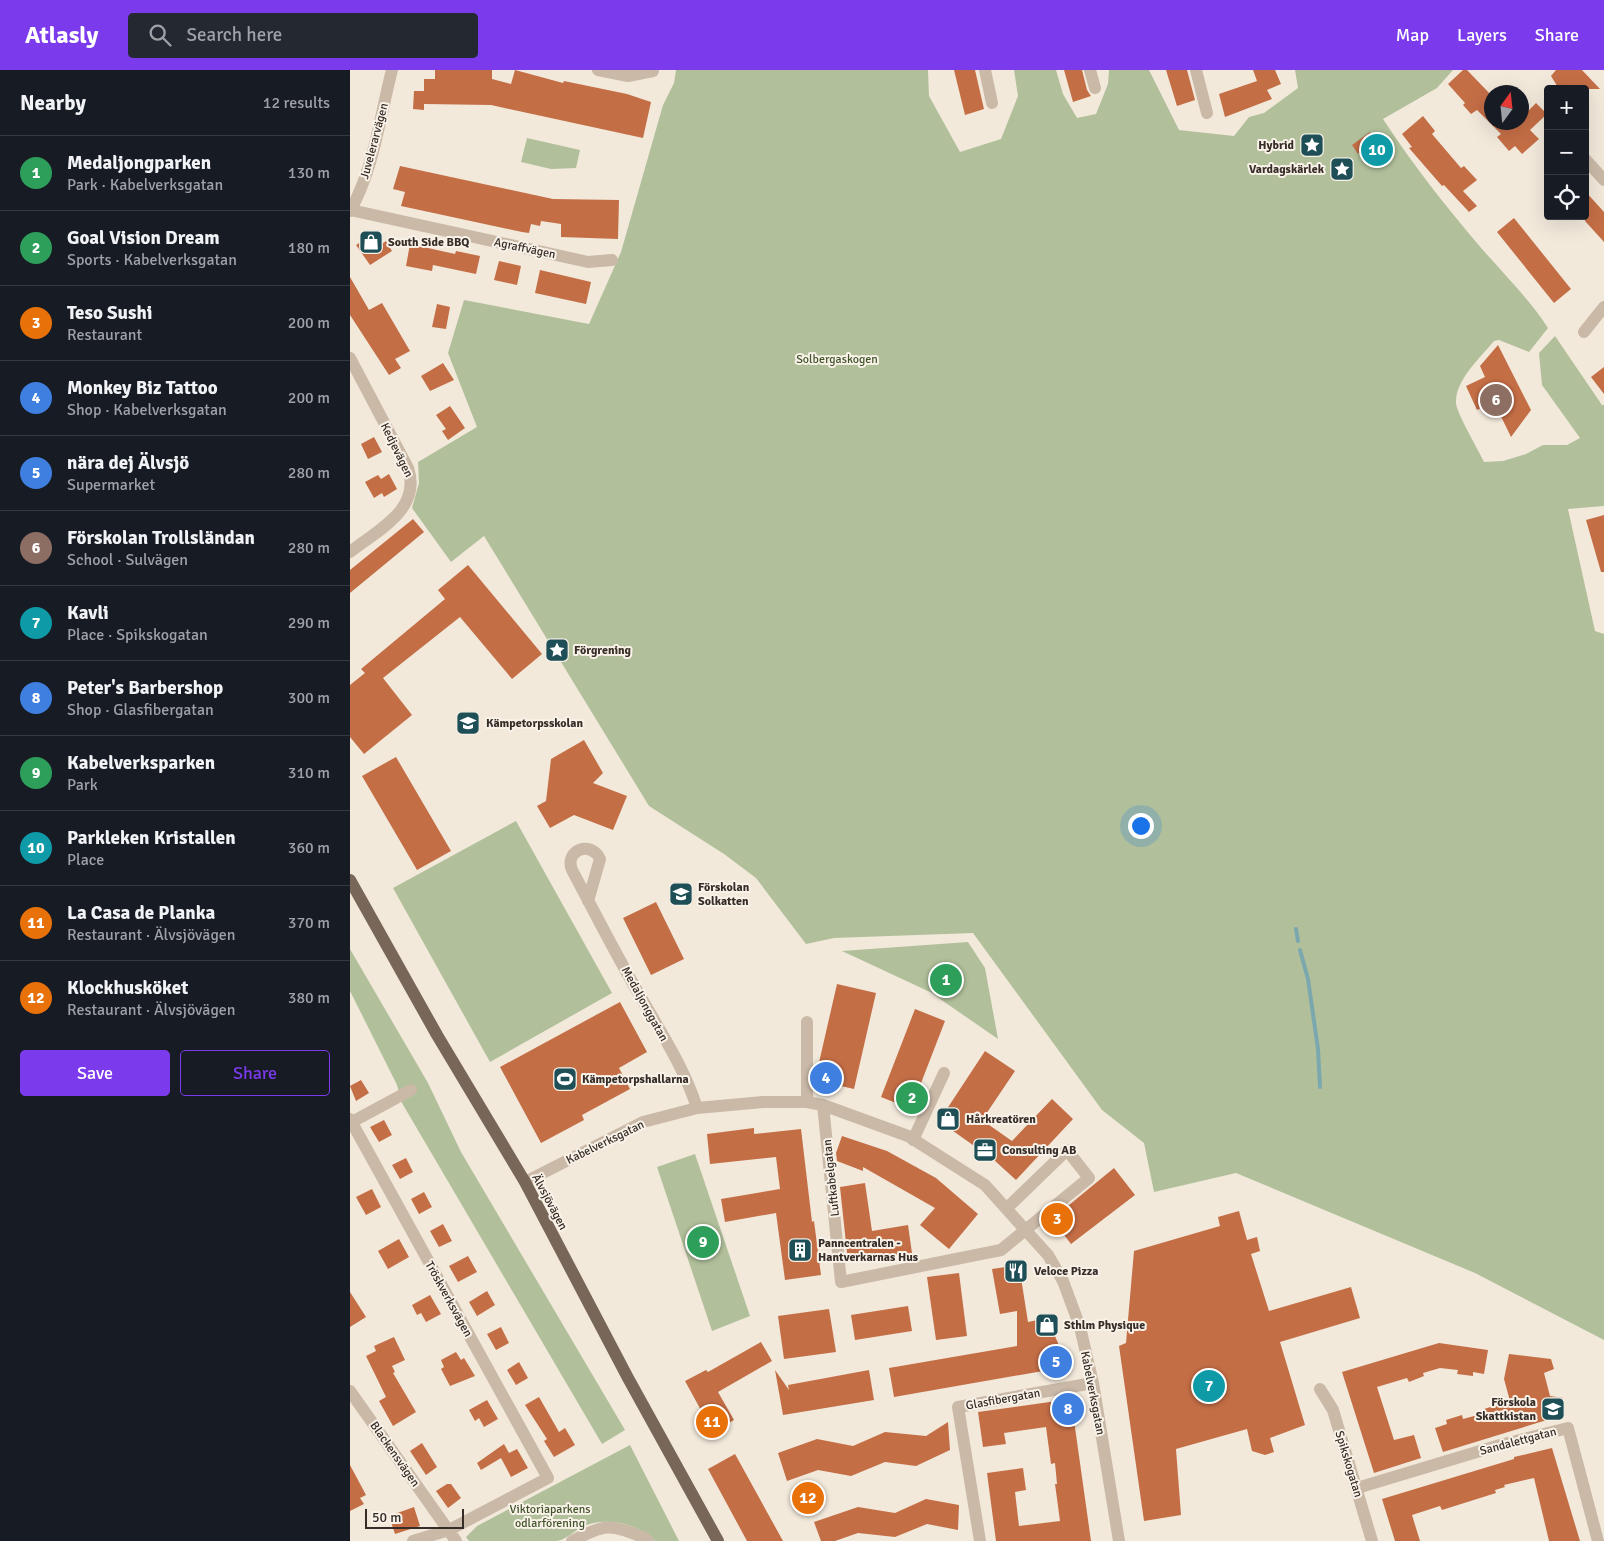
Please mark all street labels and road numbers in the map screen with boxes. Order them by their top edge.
street label: Juvelerarvägen [357,101,392,181]
street label: Agraffvägen [493,235,557,262]
street label: Kedjevägen [377,420,416,480]
street label: Medaljonggatan [618,964,671,1044]
street label: Kabelverksgatan [564,1117,647,1168]
street label: Luftkabelgatan [820,1139,843,1217]
street label: Älvsjövägen [529,1172,571,1233]
street label: Tröskverksvägen [422,1259,476,1340]
street label: Kabelverksgatan [1077,1350,1108,1436]
street label: Glasfibergatan [965,1386,1041,1413]
street label: Blackensvägen [367,1419,423,1490]
street label: Sandalettgatan [1478,1424,1558,1459]
street label: Spikskogatan [1331,1429,1366,1499]

